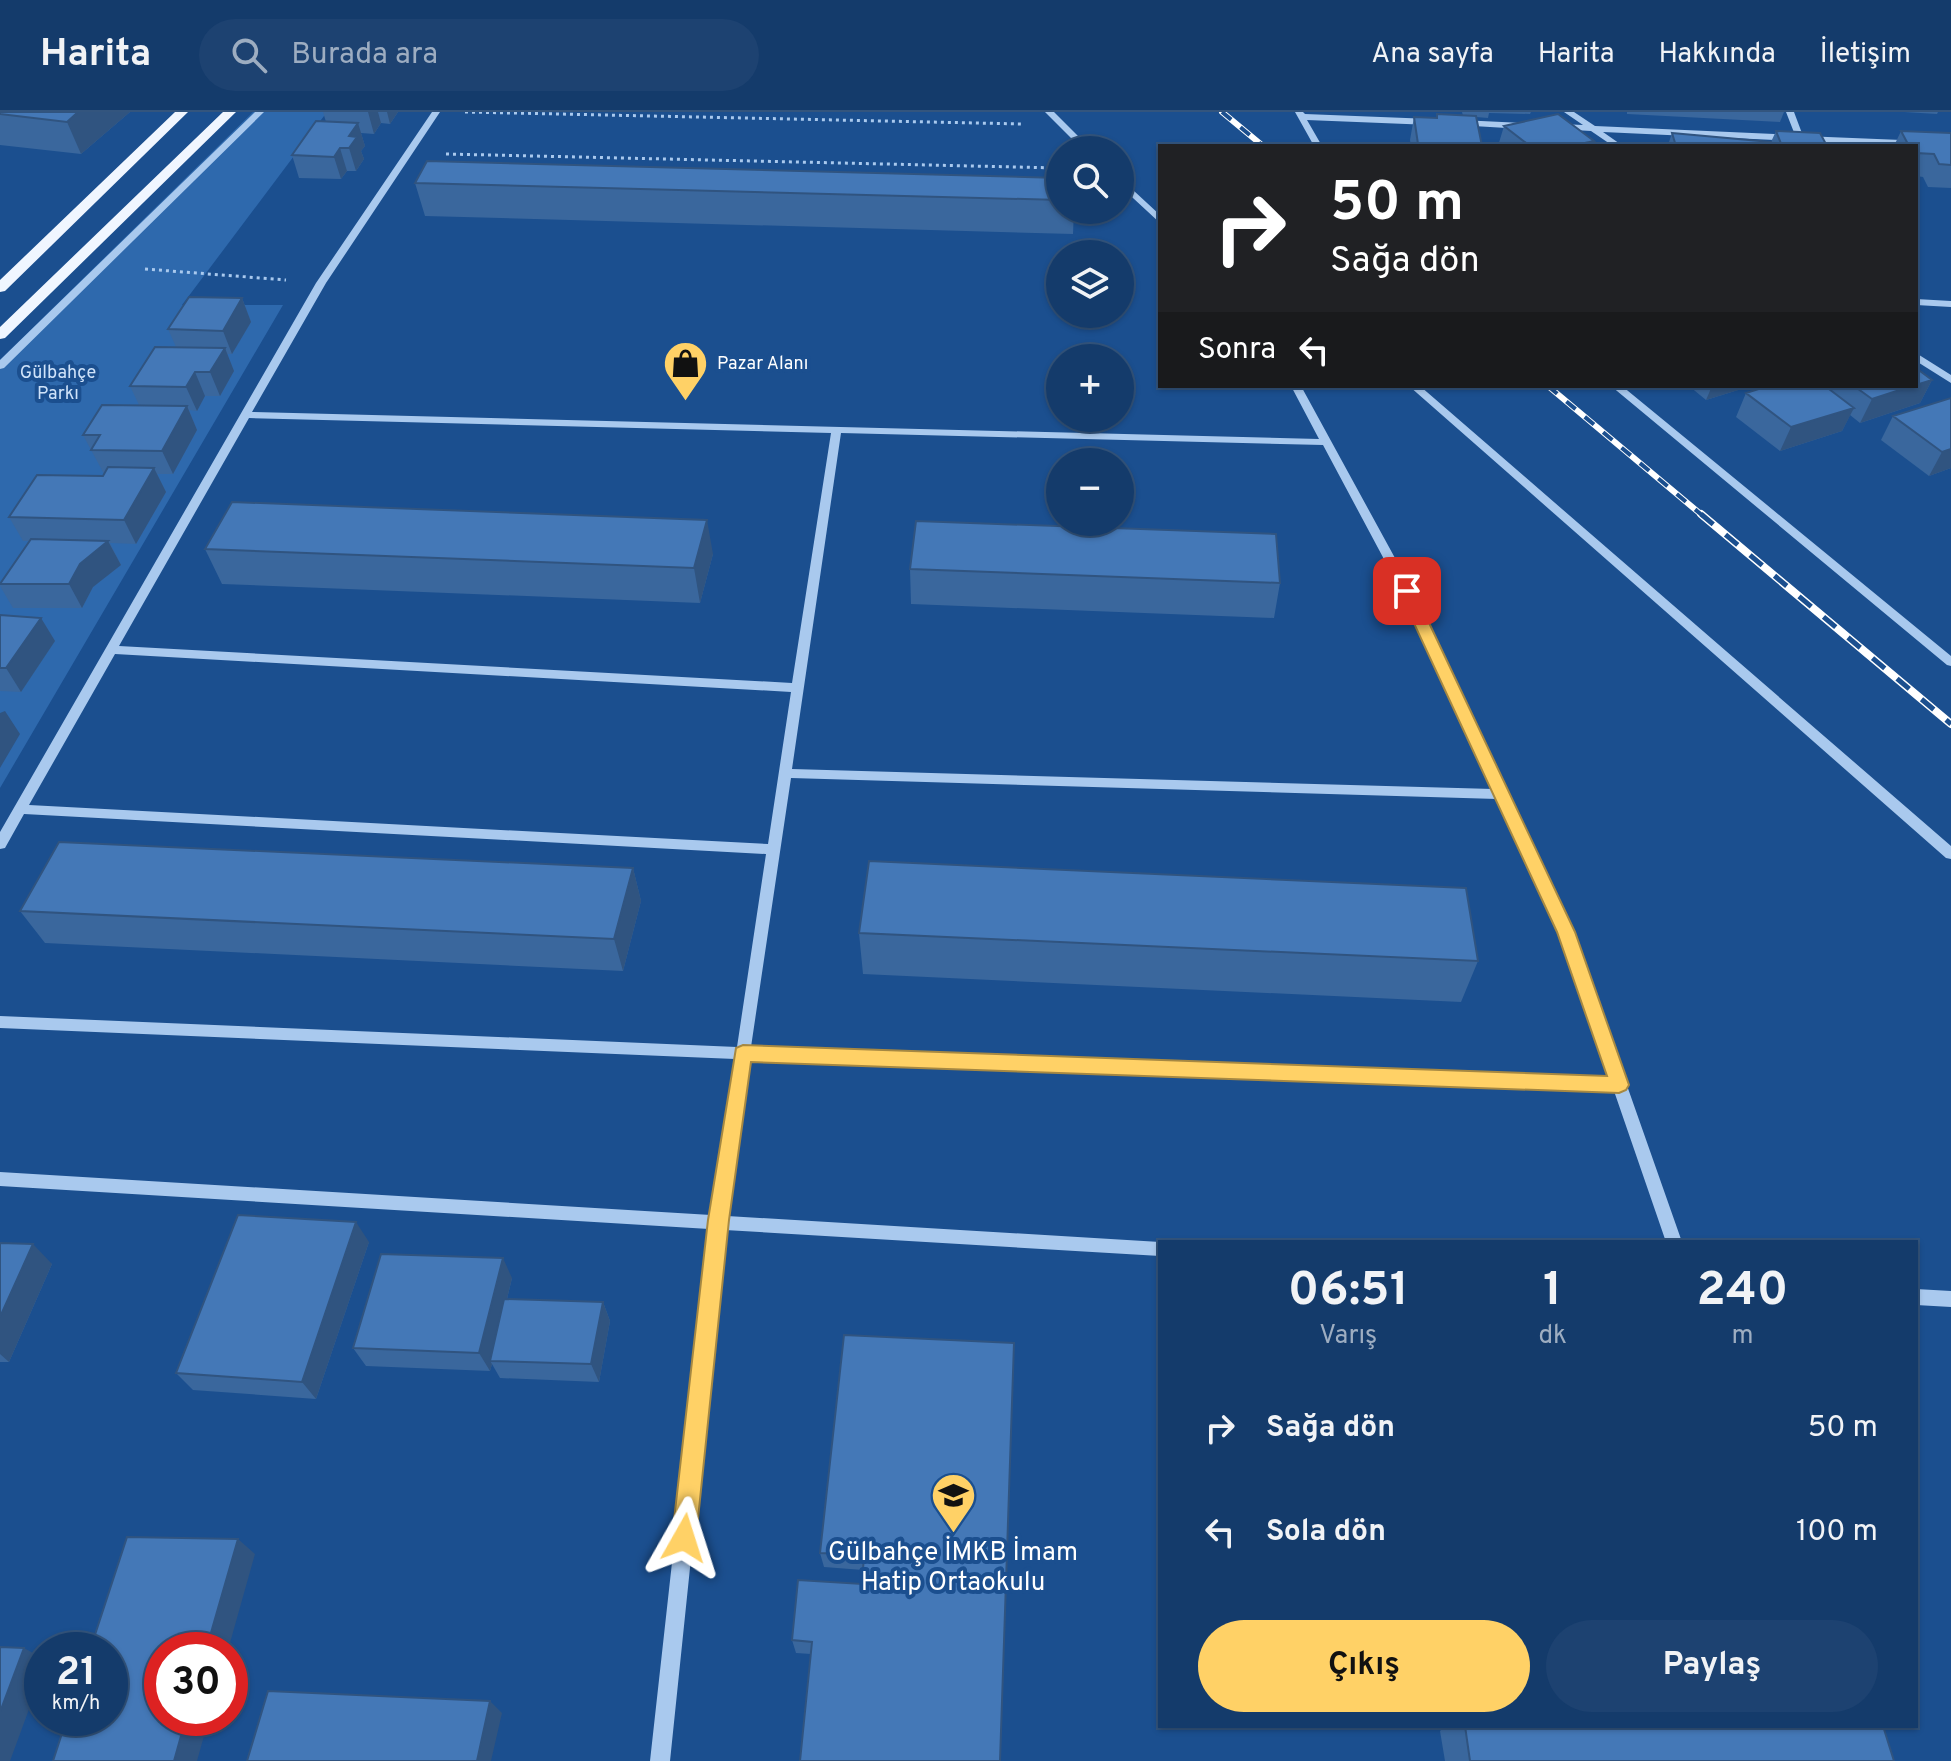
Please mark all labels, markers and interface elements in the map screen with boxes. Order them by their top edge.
search box [199,19,759,91]
text: Harita [40,31,151,80]
icon: search [227,33,271,77]
text: Burada ara [291,37,438,74]
text: Ana sayfa [1371,37,1494,73]
text: Harita [1538,37,1614,73]
text: Hakkında [1658,37,1776,73]
text: İletişim [1820,37,1911,73]
map controls [1046,136,1134,536]
button: search [1046,136,1134,224]
text: 50 m [1330,170,1464,240]
icon: right [1198,176,1302,280]
text: Sağa dön [1330,239,1480,285]
button: layers [1046,240,1134,328]
icon: left [1292,328,1336,372]
text: Sonra [1198,332,1276,369]
shop icon: Pazar Alanı [662,339,710,402]
button: + [1046,344,1134,432]
place label: Pazar Alanı [717,353,808,376]
park label: Gülbahçe Parkı [20,362,96,406]
button: − [1046,448,1134,536]
pin [1373,557,1441,625]
icon: arrive [1385,569,1429,613]
text: 06:51 [1288,1262,1409,1322]
text: 1 [1543,1262,1562,1322]
text: 240 [1697,1262,1788,1322]
text: Varış [1319,1320,1377,1353]
text: dk [1539,1320,1567,1353]
text: m [1731,1320,1753,1353]
icon: right [1198,1406,1242,1450]
text: Sağa dön [1266,1410,1395,1447]
text: 50 m [1808,1410,1878,1447]
school or university icon: Gülbahçe İMKB İmam Hatip Ortaokulu [929,1472,977,1535]
position arrow [642,1496,726,1580]
icon: left [1198,1510,1242,1554]
text: Sola dön [1266,1514,1386,1551]
text: 100 m [1796,1514,1878,1551]
place label: Gülbahçe İMKB İmam Hatip Ortaokulu [828,1536,1078,1600]
button: Çıkış [1198,1620,1530,1712]
button: Paylaş [1546,1620,1878,1712]
speed limit sign: 30 [144,1632,248,1736]
text: 21 [56,1649,96,1699]
text: km/h [52,1691,100,1717]

